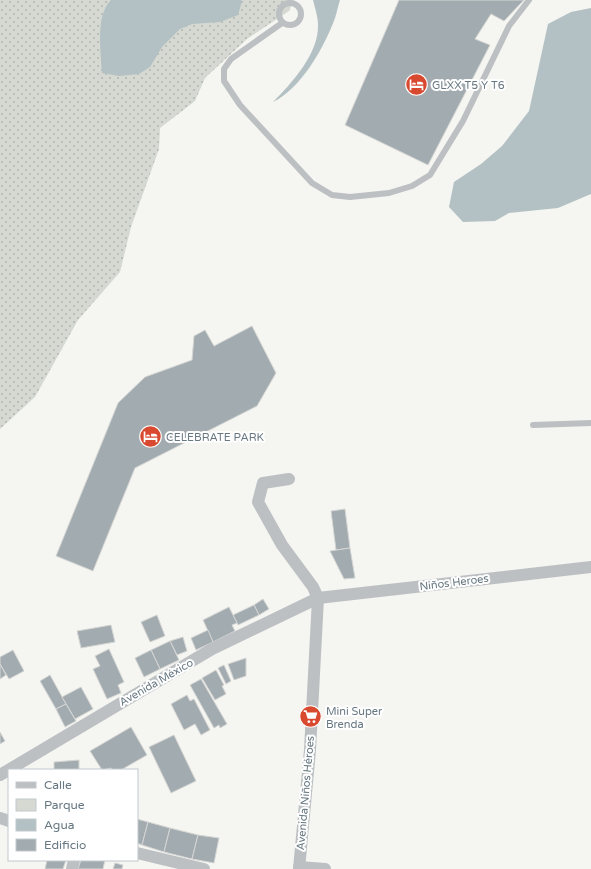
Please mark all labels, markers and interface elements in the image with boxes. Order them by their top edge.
hotel icon: GLXX T5 Y T6 [403,72,429,98]
place label: GLXX T5 Y T6 [432,79,505,92]
hotel icon: CELEBRATE PARK [137,424,163,450]
place label: CELEBRATE PARK [166,431,265,444]
street label: Niños Heroes [419,572,489,593]
street label: Avenida México [117,656,196,709]
supermarket icon: Mini Super Brenda [297,704,323,730]
place label: Mini Super Brenda [326,705,383,731]
street label: Avenida Niños Héroes [294,735,317,851]
legend [8,769,138,861]
text: Calle [44,778,72,792]
text: Parque [44,798,85,812]
text: Agua [44,818,74,832]
text: Edificio [44,838,86,852]

